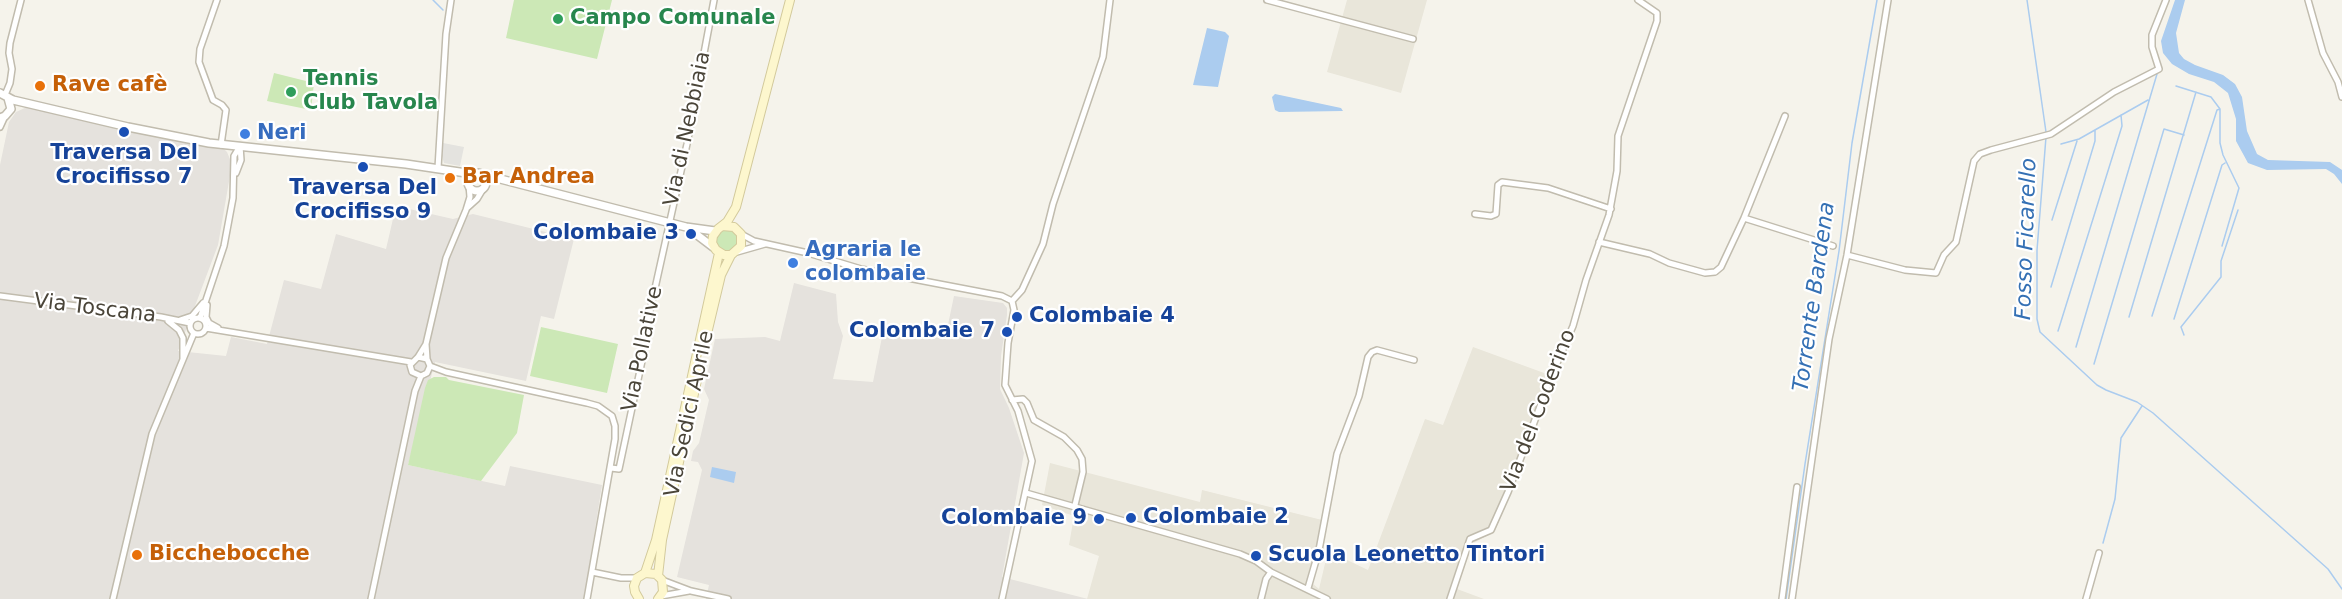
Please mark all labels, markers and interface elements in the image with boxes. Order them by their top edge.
place label: Campo Comunale [570,6,775,32]
marker: Campo Comunale [551,12,565,26]
street label: Via di Nebbiaia [659,49,717,209]
place label: Tennis Club Tavola [303,67,438,117]
place label: Rave cafè [52,73,168,99]
marker: Rave cafè [33,79,47,93]
marker: Tennis Club Tavola [284,85,298,99]
place label: Neri [257,121,306,147]
marker: Traversa Del Crocifisso 7 [117,125,131,139]
marker: Neri [238,127,252,141]
place label: Traversa Del Crocifisso 7 [50,141,198,191]
water label: Fosso Ficarello [2011,158,2043,320]
marker: Traversa Del Crocifisso 9 [356,160,370,174]
place label: Bar Andrea [462,165,595,191]
marker: Bar Andrea [443,171,457,185]
place label: Traversa Del Crocifisso 9 [289,176,437,226]
water label: Torrente Bardena [1789,200,1841,394]
place label: Colombaie 3 [533,221,679,247]
marker: Colombaie 3 [684,227,698,241]
place label: Agraria le colombaie [805,238,926,288]
marker: Agraria le colombaie [786,256,800,270]
street label: Via Pollative [617,284,669,414]
street label: Via Toscana [32,289,158,329]
place label: Colombaie 4 [1029,304,1175,330]
marker: Colombaie 4 [1010,310,1024,324]
place label: Colombaie 7 [849,319,995,345]
marker: Colombaie 7 [1000,325,1014,339]
street label: Via del Coderino [1496,326,1582,496]
street label: Via Sedici Aprile [660,328,720,500]
place label: Colombaie 2 [1143,505,1289,531]
place label: Colombaie 9 [941,506,1087,532]
marker: Colombaie 2 [1124,511,1138,525]
marker: Colombaie 9 [1092,512,1106,526]
place label: Bicchebocche [149,542,310,568]
place label: Scuola Leonetto Tintori [1268,543,1545,569]
marker: Bicchebocche [130,548,144,562]
marker: Scuola Leonetto Tintori [1249,549,1263,563]

